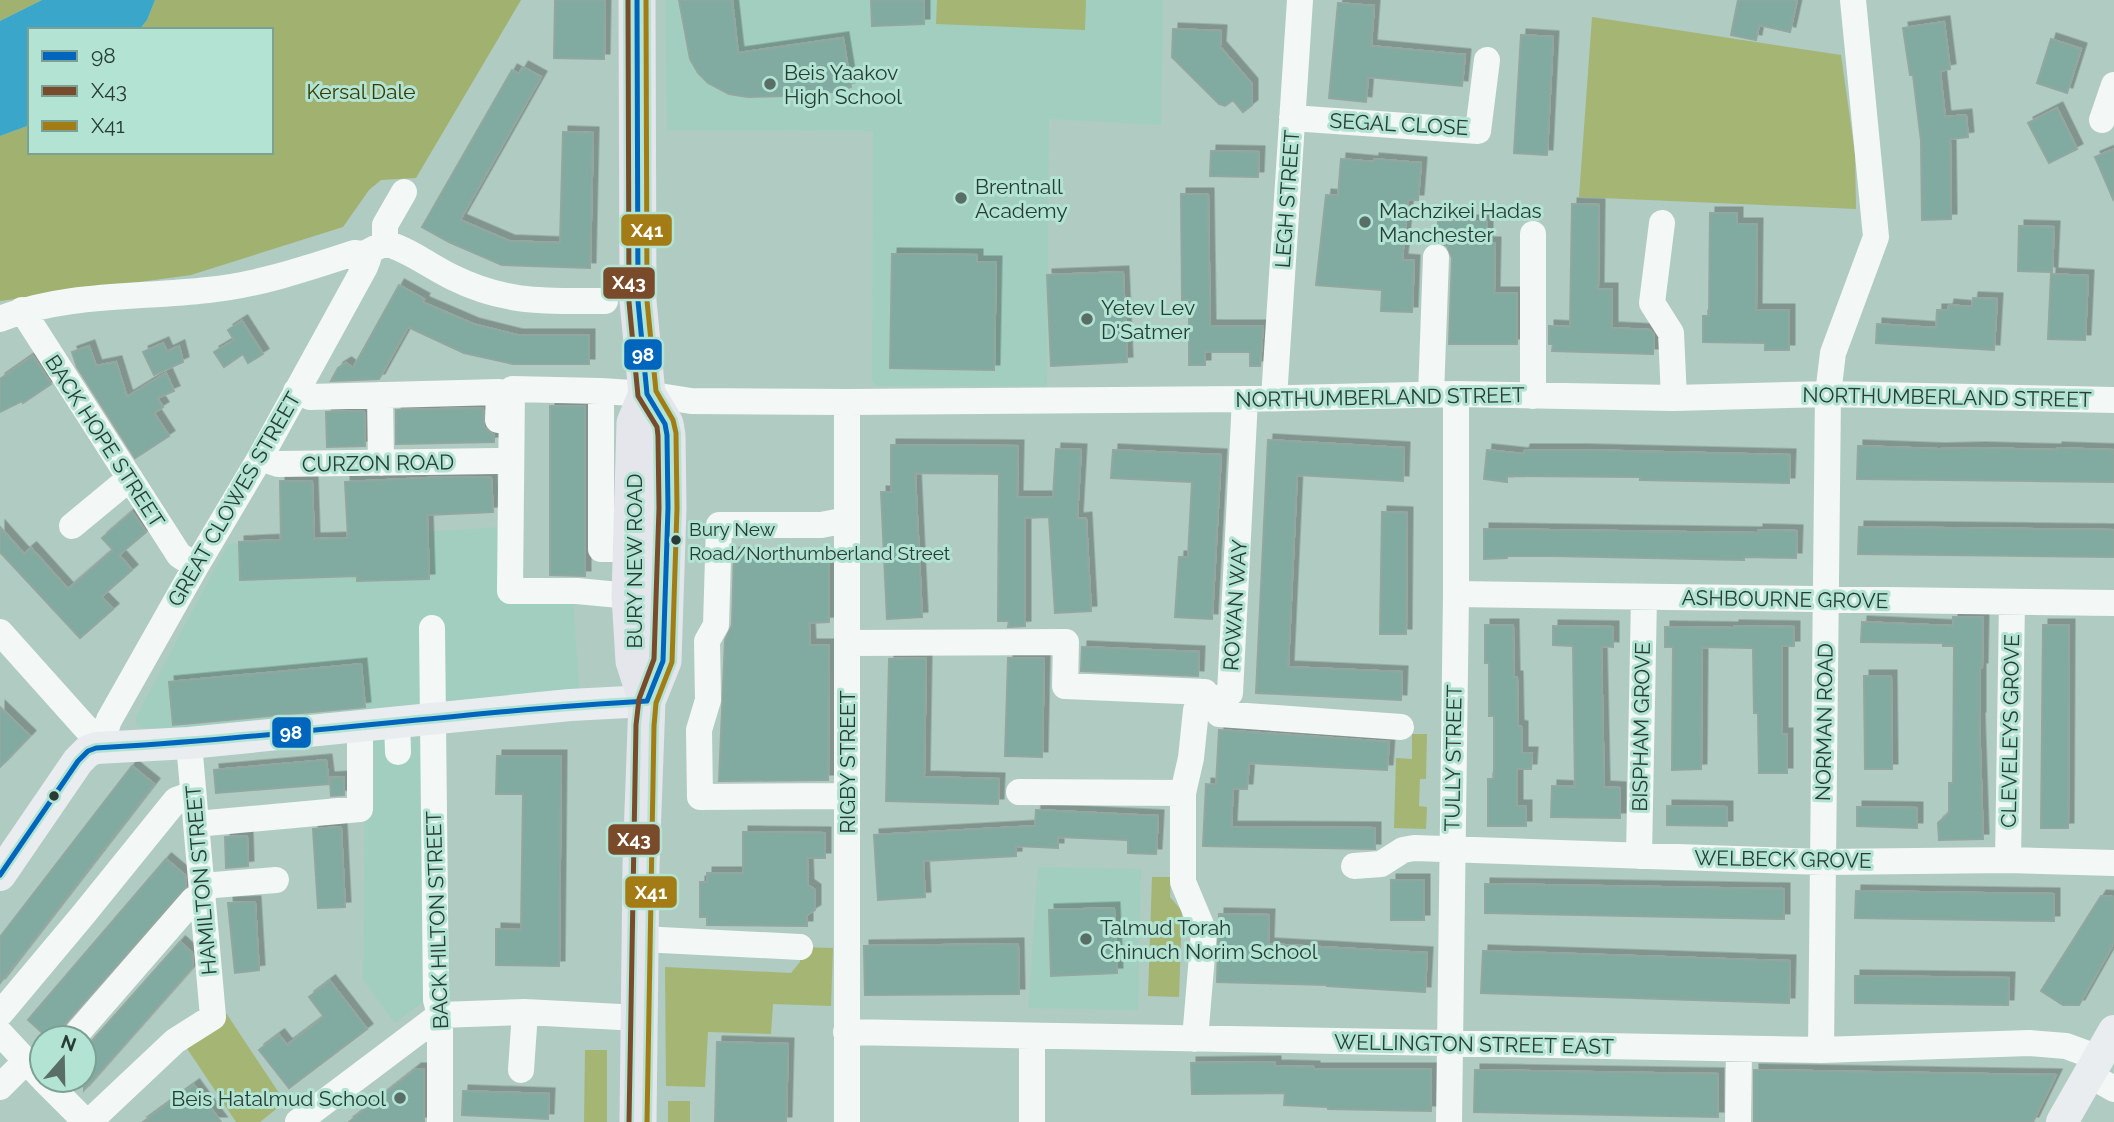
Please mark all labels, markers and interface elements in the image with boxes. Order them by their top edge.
legend [28,28,273,154]
text: 98 [91,43,116,68]
place label: Beis Yaakov High School [784,60,902,109]
marker: Beis Yaakov High School [762,76,778,92]
text: X43 [91,78,127,103]
park label: Kersal Dale [307,79,416,104]
street label: SEGAL CLOSE [1329,108,1469,140]
text: X41 [91,113,125,138]
street label: LEGH STREET [1270,129,1304,269]
place label: Brentnall Academy [975,174,1068,223]
marker: Brentnall Academy [953,190,969,206]
place label: Machzikei Hadas Manchester [1379,198,1542,247]
line badge: X41 [620,213,673,247]
marker: Machzikei Hadas Manchester [1357,214,1373,230]
text: X41 [630,219,663,241]
line badge: X43 [602,266,656,300]
text: X43 [611,271,646,293]
place label: Yetev Lev D'Satmer [1101,295,1195,344]
marker: Yetev Lev D'Satmer [1079,311,1095,327]
line badge: 98 [623,338,663,371]
text: 98 [632,343,654,365]
street label: BACK HOPE STREET [40,350,170,532]
street label: NORTHUMBERLAND STREET [1235,382,1525,412]
street label: NORTHUMBERLAND STREET [1802,382,2092,412]
street label: GREAT CLOWES STREET [162,387,306,611]
street label: CURZON ROAD [302,449,454,477]
street label: BURY NEW ROAD [622,474,647,648]
place label: Bury New Road/Northumberland Street [689,518,951,564]
marker: Bury New Road/Northumberland Street [669,533,683,547]
street label: ROWAN WAY [1218,538,1252,672]
street label: ASHBOURNE GROVE [1681,585,1889,613]
street label: CLEVELEYS GROVE [1996,634,2024,828]
street label: BISPHAM GROVE [1627,642,1655,812]
street label: NORMAN ROAD [1810,643,1838,801]
street label: TULLY STREET [1439,684,1467,832]
street label: RIGBY STREET [835,690,860,834]
line badge: 98 [271,716,312,749]
text: 98 [280,721,302,743]
street label: HAMILTON STREET [180,784,222,976]
unlabelled marker [47,789,61,803]
street label: BACK HILTON STREET [421,810,453,1029]
line badge: X43 [607,823,661,856]
text: X43 [616,828,651,850]
street label: WELBECK GROVE [1694,845,1872,873]
line badge: X41 [624,875,678,909]
text: X41 [634,881,667,903]
place label: Talmud Torah Chinuch Norim School [1100,915,1318,964]
marker: Talmud Torah Chinuch Norim School [1078,931,1094,947]
north arrow [28,1024,98,1094]
street label: WELLINGTON STREET EAST [1334,1029,1614,1059]
text: N [58,1030,79,1056]
place label: Beis Hatalmud School [171,1086,386,1111]
marker: Beis Hatalmud School [392,1090,408,1106]

